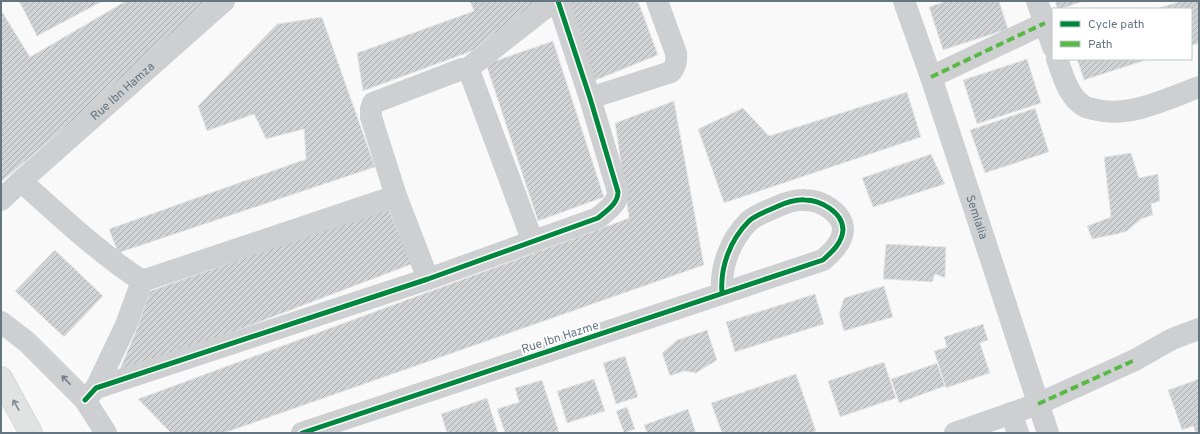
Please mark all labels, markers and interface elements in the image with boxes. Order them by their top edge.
legend [1052,8,1192,60]
text: Cycle path [1088,17,1145,33]
text: Path [1088,37,1113,53]
street label: Rue Ibn Hamza [88,59,158,125]
street label: Semlalia [961,193,991,242]
street label: Rue Ibn Hazme [519,318,601,358]
one-way arrow [61,375,71,385]
one-way arrow [12,400,19,412]

